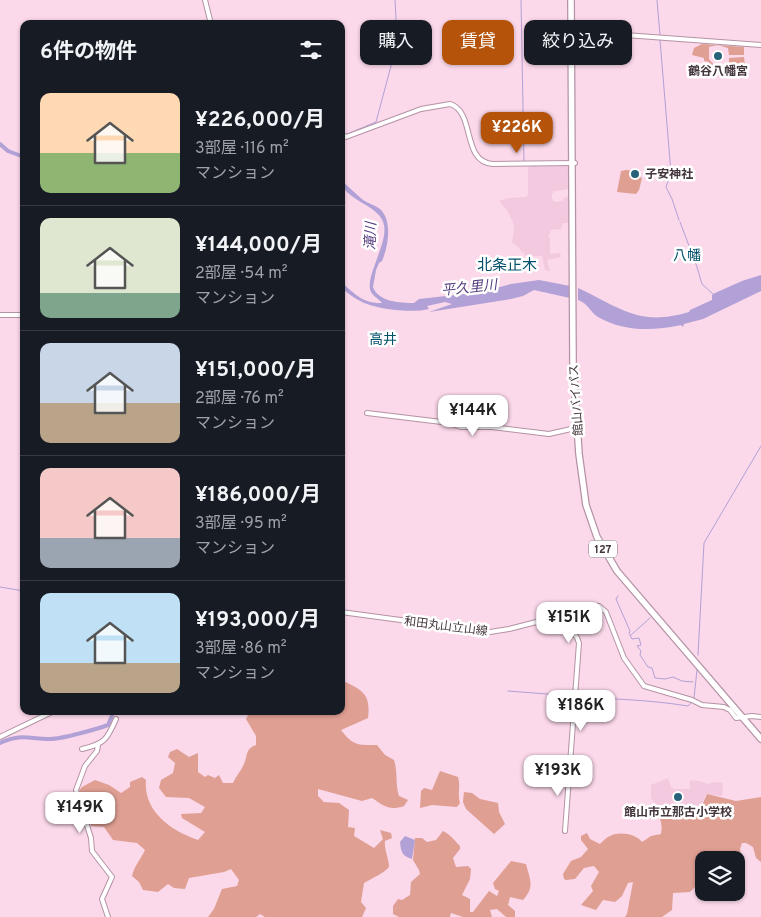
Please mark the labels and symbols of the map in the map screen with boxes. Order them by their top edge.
marker: 鶴谷八幡宮 [712,50,724,62]
place label: 鶴谷八幡宮 [688,64,748,80]
pin: ¥226K [482,112,552,154]
place label: 子安神社 [645,167,693,183]
marker: 子安神社 [629,168,641,180]
water label: 滝川 [363,220,381,250]
district label: 八幡 [673,248,701,265]
district label: 北条正木 [477,256,537,276]
water label: 平久里川 [440,277,500,300]
district label: 高井 [369,331,397,349]
street label: 館山バイパス [567,364,587,436]
pin: ¥144K [438,394,508,437]
road number: 127 [589,540,617,558]
pin: ¥151K [534,602,604,644]
street label: 和田丸山立山線 [403,614,489,640]
pin: ¥186K [546,690,616,732]
pin: ¥193K [523,754,593,797]
marker: 館山市立那古小学校 [672,791,684,803]
pin: ¥149K [45,792,115,834]
place label: 館山市立那古小学校 [624,805,732,821]

